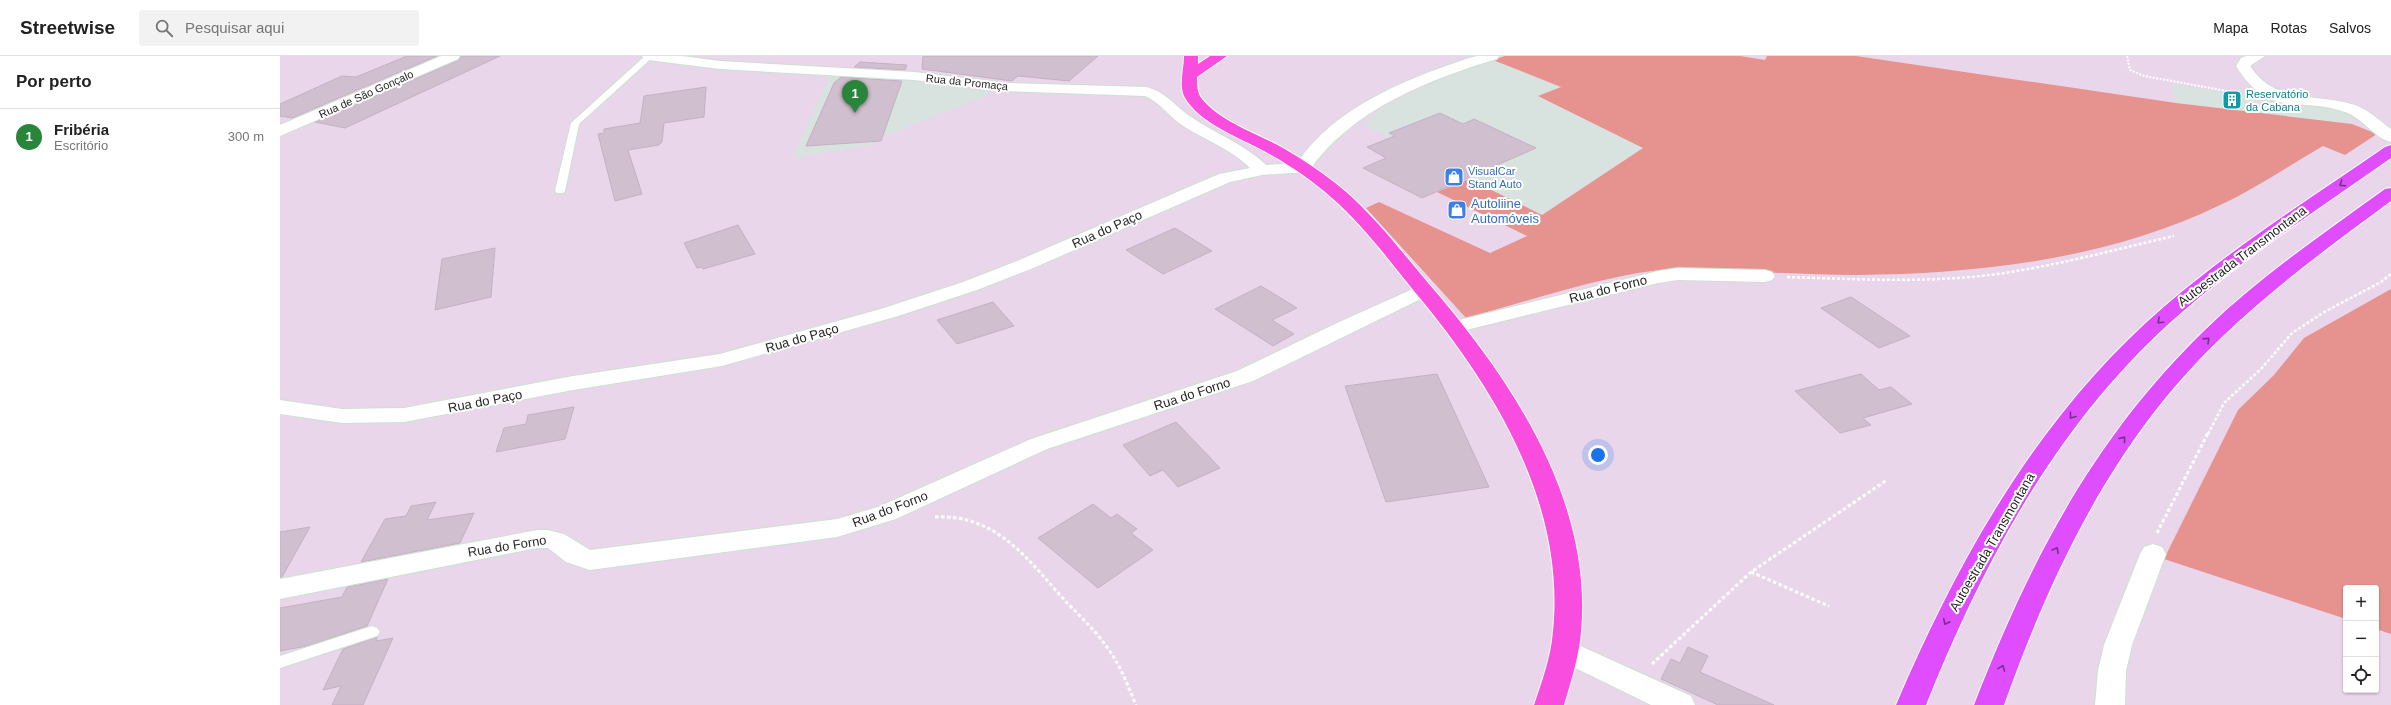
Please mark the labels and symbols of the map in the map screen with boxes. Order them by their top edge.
street label: Rua de São Gonçalo [317,68,415,120]
street label: Rua da Promaça [925,72,1010,92]
pin: 1 [842,80,868,113]
place label: Reservatório da Cabana [2246,88,2308,113]
building icon: Reservatório da Cabana [2221,89,2243,111]
place label: VisualCar Stand Auto [1468,165,1522,190]
shop icon: VisualCar Stand Auto [1443,166,1465,188]
one-way arrow [2339,179,2346,187]
place label: Autoliine Automóveis [1471,196,1539,226]
shop icon: Autoliine Automóveis [1446,199,1468,221]
street label: Autoestrada Transmontana [2175,202,2310,309]
street label: Rua do Paço [1070,207,1144,251]
street label: Rua do Forno [1568,272,1648,306]
one-way arrow [2157,316,2165,324]
street label: Rua do Paço [764,320,840,356]
one-way arrow [2203,338,2210,345]
street label: Rua do Forno [1152,375,1232,413]
street label: Rua do Paço [447,386,523,416]
one-way arrow [2069,411,2076,418]
one-way arrow [2118,436,2125,443]
your location [1588,445,1608,465]
street label: Autoestrada Transmontana [1946,470,2038,614]
street label: Rua do Forno [850,488,930,530]
street label: Rua do Forno [467,532,547,560]
one-way arrow [2051,547,2059,555]
one-way arrow [1944,618,1951,626]
one-way arrow [1997,665,2006,672]

